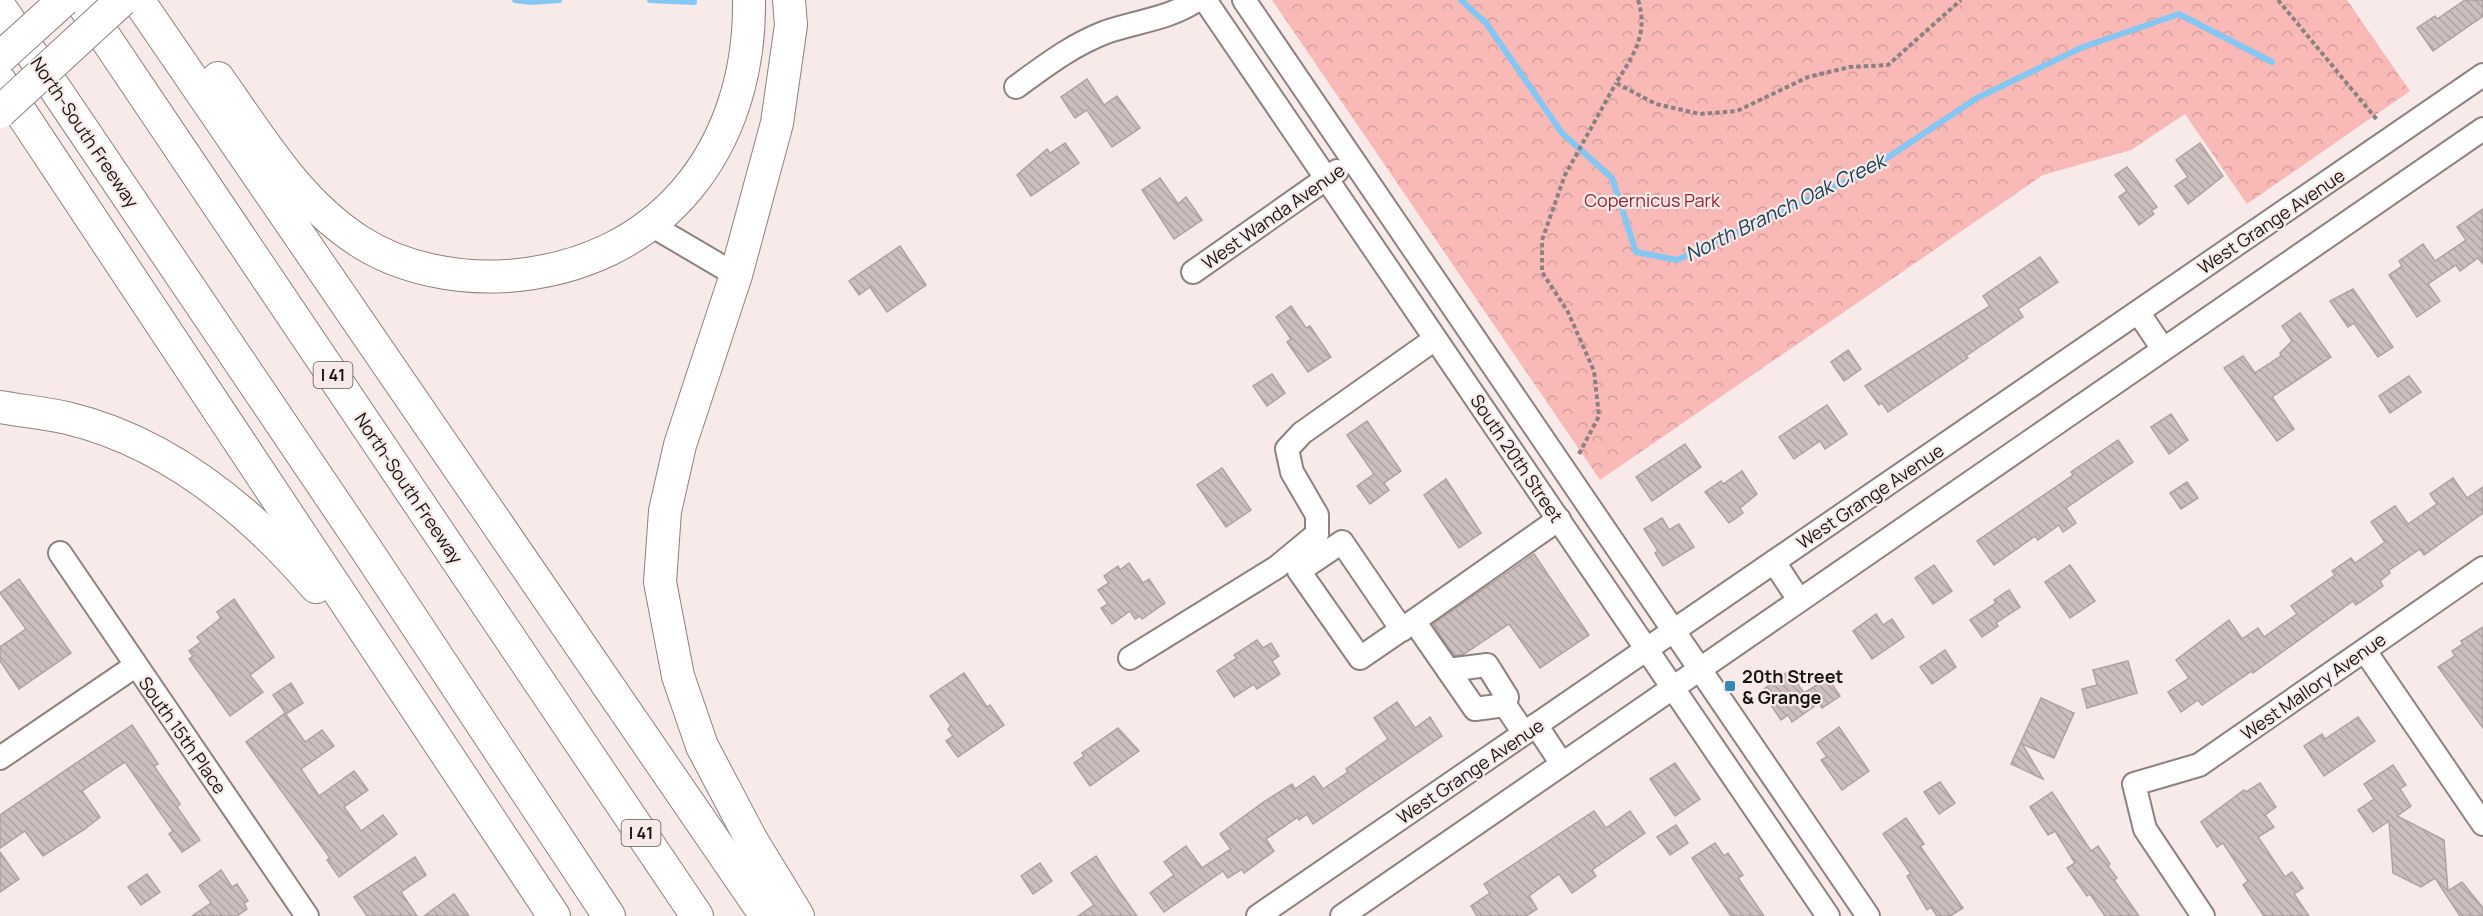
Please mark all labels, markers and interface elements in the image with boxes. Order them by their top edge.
street label: North-South Freeway [26,52,145,213]
water label: North Branch Oak Creek [1680,145,1892,267]
street label: West Wanda Avenue [1197,158,1349,274]
street label: West Grange Avenue [2193,163,2349,279]
park label: Copernicus Park [1584,188,1721,212]
road number: I 41 [314,362,352,388]
street label: South 20th Street [1465,389,1569,527]
street label: North-South Freeway [350,408,469,569]
street label: West Grange Avenue [1792,438,1948,554]
street label: West Mallory Avenue [2236,627,2390,745]
place label: 20th Street & Grange [1742,664,1843,709]
street label: South 15th Place [134,672,232,798]
marker: 20th Street & Grange [1723,679,1737,693]
street label: West Grange Avenue [1392,713,1548,829]
road number: I 41 [622,820,660,846]

